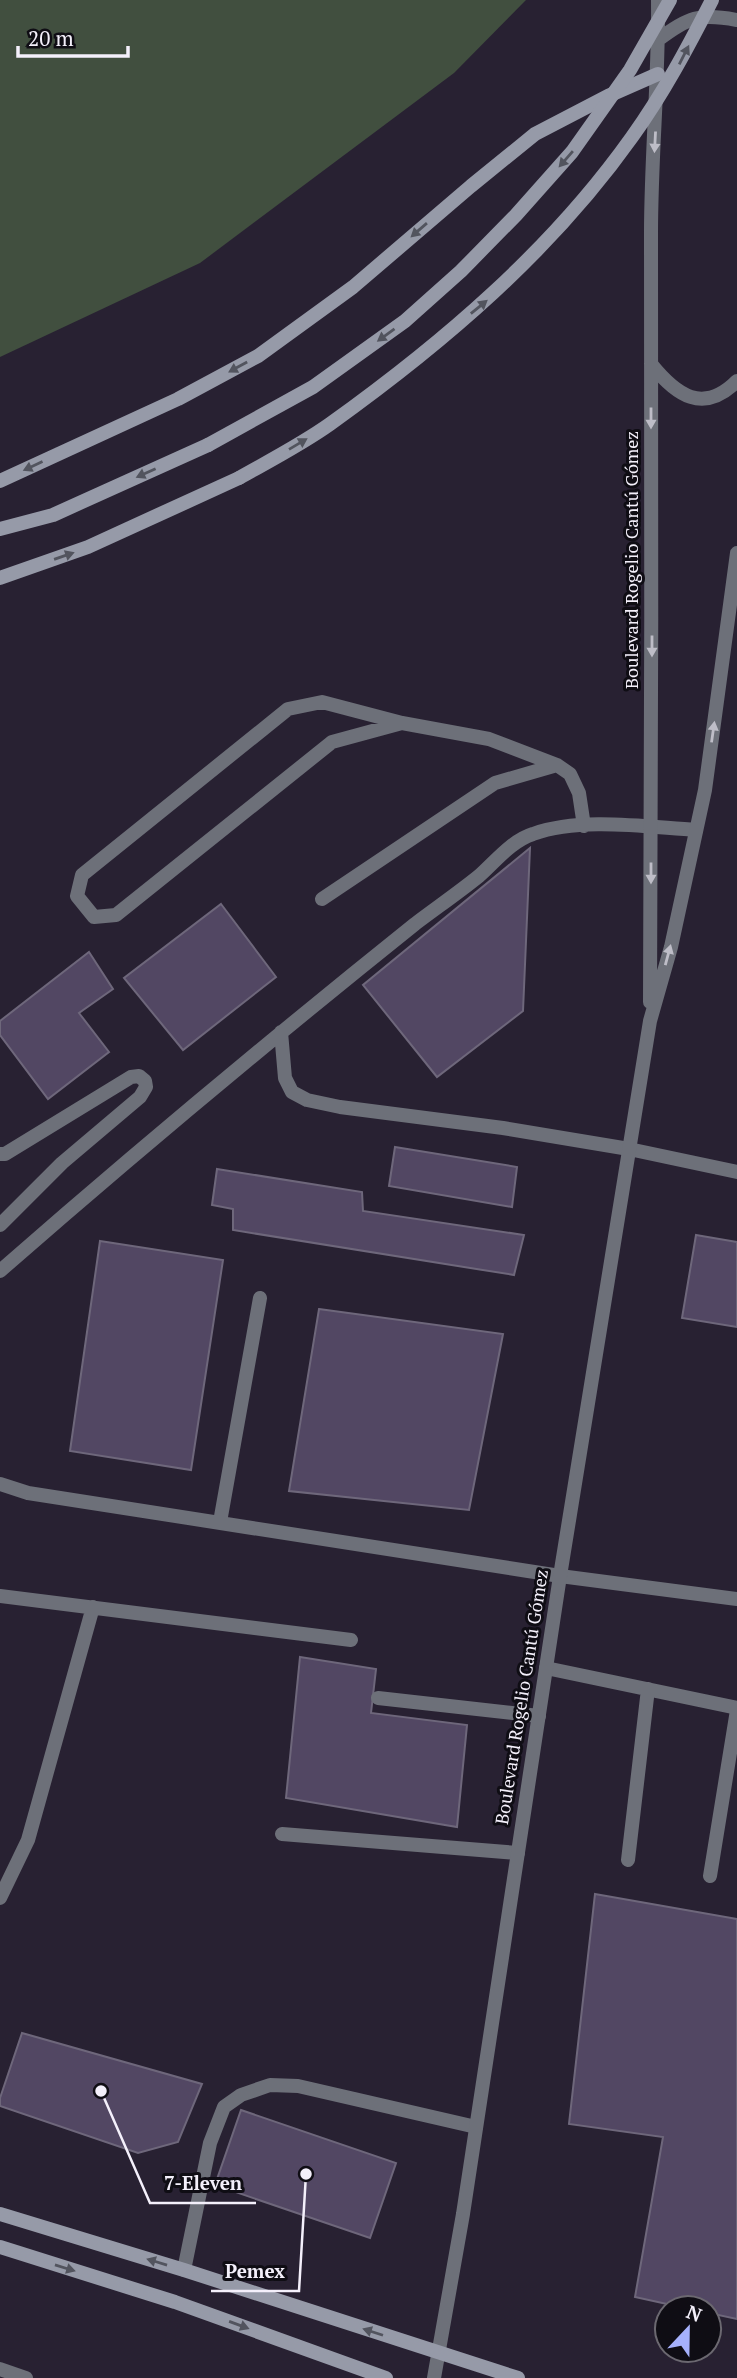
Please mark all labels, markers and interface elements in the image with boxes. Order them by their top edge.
scale bar [18,14,128,58]
text: 20 m [28,24,74,52]
one-way arrow [678,45,689,65]
one-way arrow [650,131,661,153]
one-way arrow [558,150,574,168]
one-way arrow [410,222,428,238]
one-way arrow [471,300,488,315]
one-way arrow [377,328,395,342]
one-way arrow [228,361,247,373]
one-way arrow [645,407,657,429]
street label: Boulevard Rogelio Cantú Gómez [619,431,643,689]
one-way arrow [289,437,308,450]
one-way arrow [23,460,43,472]
one-way arrow [136,467,156,479]
one-way arrow [54,550,75,561]
one-way arrow [646,635,658,657]
one-way arrow [707,721,718,743]
one-way arrow [645,862,657,884]
one-way arrow [663,944,674,966]
street label: Boulevard Rogelio Cantú Gómez [489,1568,553,1826]
callout: 7-Eleven [150,2163,256,2203]
text: 7-Eleven [164,2170,243,2195]
callout: Pemex [211,2251,299,2291]
one-way arrow [146,2256,167,2266]
text: Pemex [225,2258,285,2283]
one-way arrow [55,2263,76,2273]
north arrow [653,2294,723,2364]
text: N [683,2298,706,2327]
one-way arrow [229,2320,250,2331]
one-way arrow [362,2326,383,2337]

